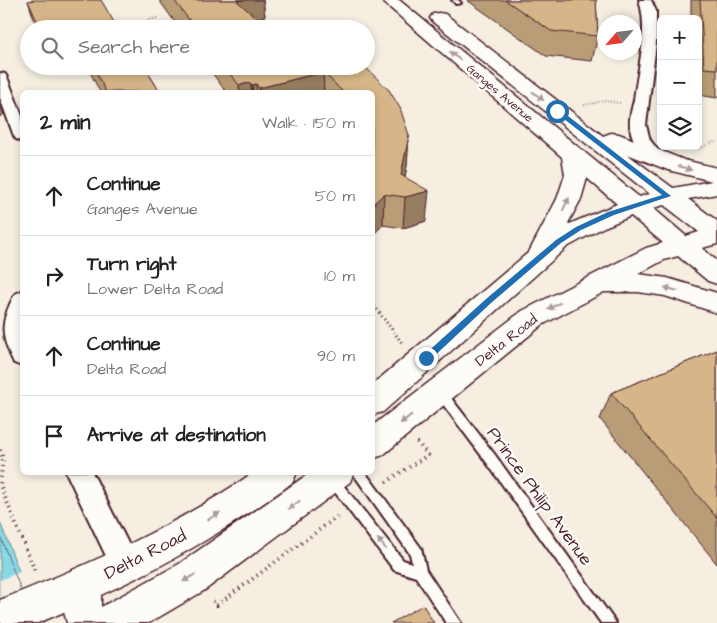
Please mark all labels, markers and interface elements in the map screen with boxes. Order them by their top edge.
north arrow [597,15,642,60]
map controls [657,15,702,150]
button: + [657,15,702,60]
search box [20,20,375,75]
icon: search [38,34,66,62]
text: Search here [78,34,190,61]
one-way arrow [449,50,462,61]
street label: Ganges Avenue [462,60,537,128]
button: − [657,60,702,105]
one-way arrow [531,91,544,102]
route start [546,100,569,123]
button: layers [657,105,702,150]
text: 2 min [40,108,90,137]
text: Walk · 150 m [262,112,355,134]
one-way arrow [678,165,693,173]
text: Continue [87,171,161,198]
icon: ahead [40,182,68,210]
text: 50 m [315,185,355,207]
one-way arrow [562,197,570,211]
text: Ganges Avenue [87,198,198,220]
text: Turn right [87,251,176,278]
icon: right [40,262,68,290]
text: 10 m [324,265,355,287]
text: Lower Delta Road [87,278,223,300]
one-way arrow [663,284,678,292]
one-way arrow [547,302,561,310]
street label: Delta Road [471,309,542,372]
text: Continue [87,331,161,358]
icon: ahead [40,342,68,370]
text: 90 m [317,345,355,367]
route end [415,347,438,370]
text: Delta Road [87,358,166,380]
one-way arrow [399,414,413,424]
icon: arrive [40,422,68,450]
text: Arrive at destination [87,422,266,449]
street label: Prince Philip Avenue [481,422,599,571]
one-way arrow [287,500,301,510]
one-way arrow [207,511,221,521]
street label: Delta Road [100,523,191,586]
one-way arrow [377,538,388,551]
one-way arrow [182,574,196,583]

